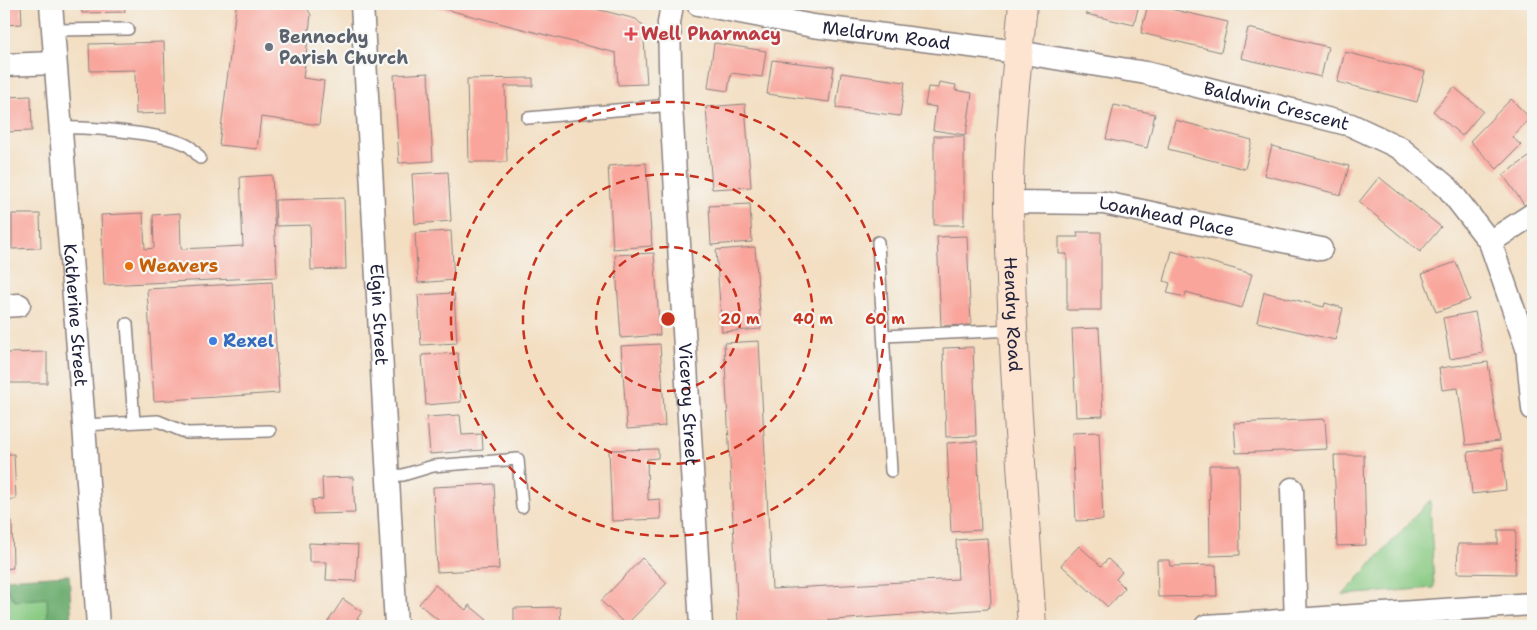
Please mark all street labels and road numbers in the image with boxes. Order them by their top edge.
street label: Meldrum Road [821,15,952,55]
street label: Baldwin Crescent [1201,76,1352,136]
street label: Loanhead Place [1099,191,1237,242]
street label: Katherine Street [58,243,93,388]
street label: Hendry Road [998,257,1027,372]
street label: Elgin Street [364,263,394,366]
street label: Viceroy Street [673,342,704,467]

